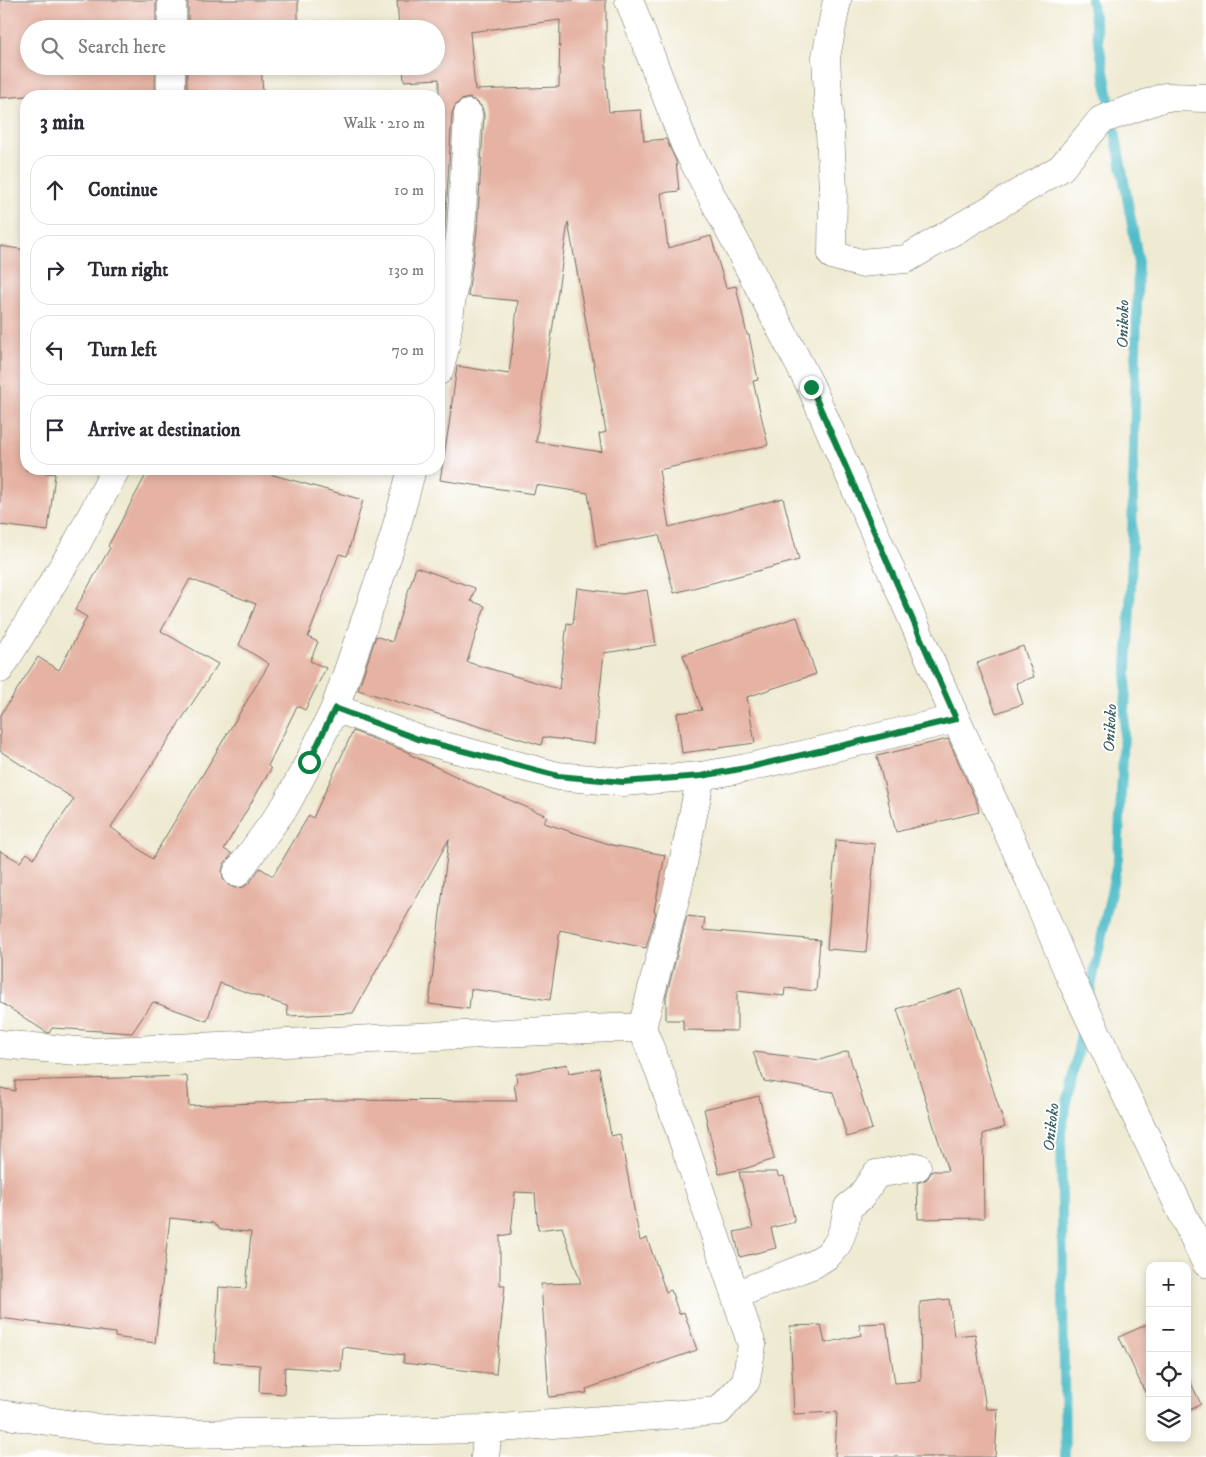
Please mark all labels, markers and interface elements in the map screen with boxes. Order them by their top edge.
search box [20,20,445,75]
icon: search [38,34,66,62]
text: Search here [78,36,166,59]
text: 3 min [40,110,85,136]
text: Walk · 210 m [343,113,425,133]
icon: ahead [41,176,69,204]
text: Continue [88,179,158,202]
text: 10 m [394,180,424,200]
icon: right [41,256,69,284]
text: Turn right [88,259,168,282]
text: 130 m [388,260,424,280]
water label: Onikoko [1113,300,1133,349]
icon: left [41,336,69,364]
text: Turn left [88,339,157,362]
text: 70 m [392,340,424,360]
route end [800,376,823,399]
icon: arrive [41,416,69,444]
text: Arrive at destination [88,419,240,442]
water label: Onikoko [1099,703,1121,753]
route start [298,751,321,774]
water label: Onikoko [1039,1102,1063,1152]
map controls [1146,1262,1191,1442]
button: + [1146,1262,1191,1307]
button: − [1146,1307,1191,1352]
button: locate [1146,1352,1191,1397]
button: layers [1146,1397,1191,1442]

